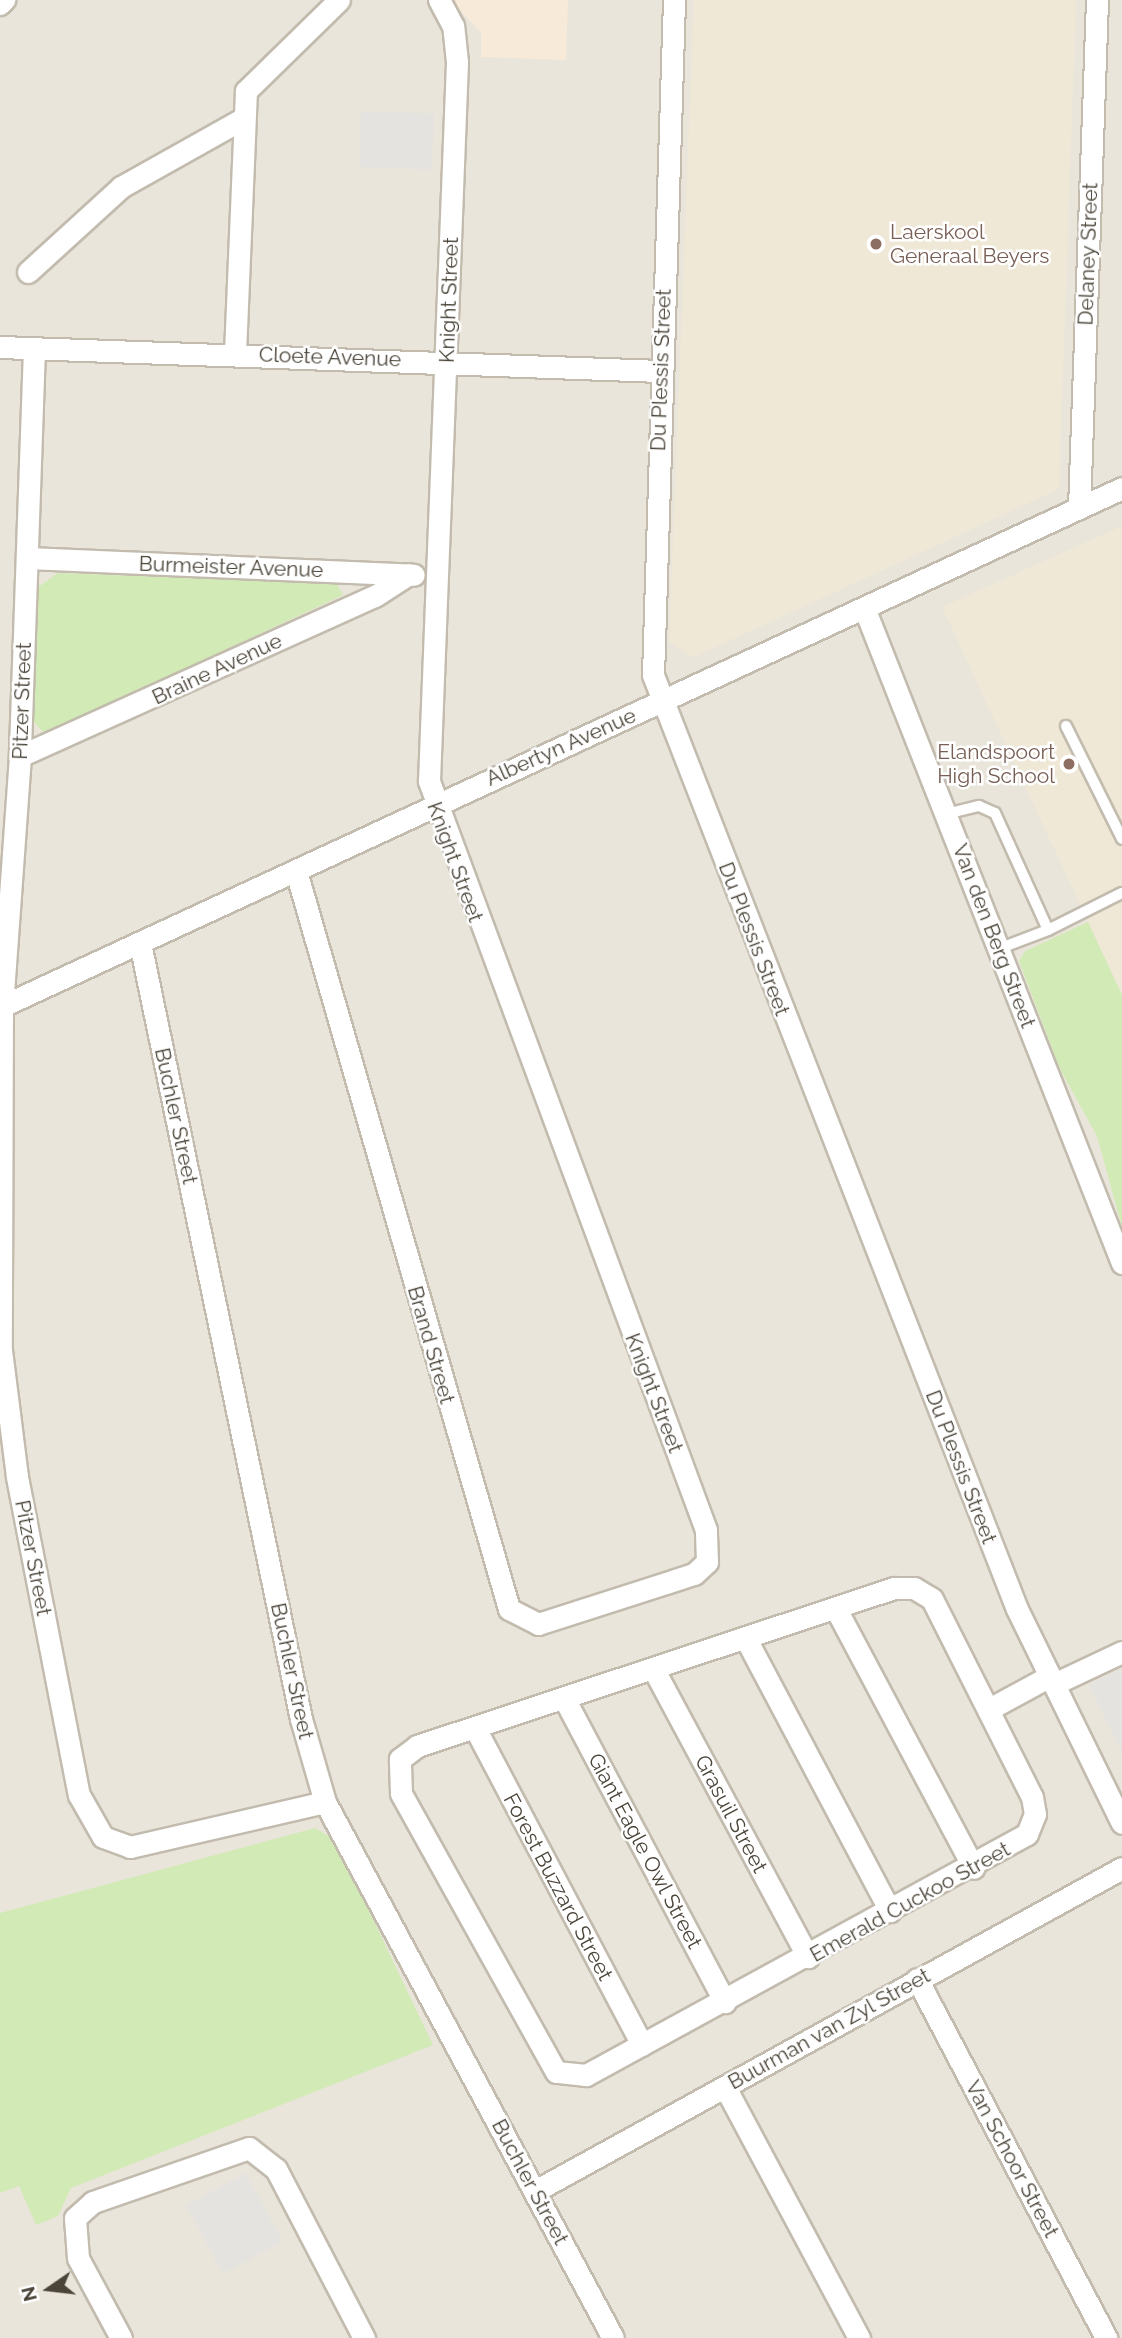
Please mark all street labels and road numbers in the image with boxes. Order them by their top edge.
street label: Delaney Street [1073,182,1103,326]
street label: Knight Street [434,237,464,363]
street label: Du Plessis Street [646,288,676,452]
street label: Cloete Avenue [258,342,402,372]
street label: Burmeister Avenue [138,551,324,583]
street label: Braine Avenue [148,628,286,710]
street label: Pitzer Street [7,642,37,760]
street label: Albertyn Avenue [482,702,640,792]
street label: Knight Street [422,798,488,926]
street label: Van den Berg Street [947,840,1041,1032]
street label: Du Plessis Street [713,859,795,1019]
street label: Buchler Street [149,1045,203,1187]
street label: Brand Street [402,1283,460,1407]
street label: Knight Street [620,1330,688,1456]
street label: Du Plessis Street [920,1387,1002,1547]
street label: Pitzer Street [9,1498,57,1618]
street label: Buchler Street [265,1600,319,1742]
street label: Giant Eagle Owl Street [583,1749,707,1953]
street label: Grasuil Street [689,1751,773,1877]
street label: Forest Buzzard Street [498,1789,618,1985]
street label: Emerald Cuckoo Street [806,1837,1014,1967]
street label: Buurman van Zyl Street [723,1963,935,2095]
street label: Van Schoor Street [960,2076,1064,2242]
street label: Buchler Street [486,2115,574,2249]

